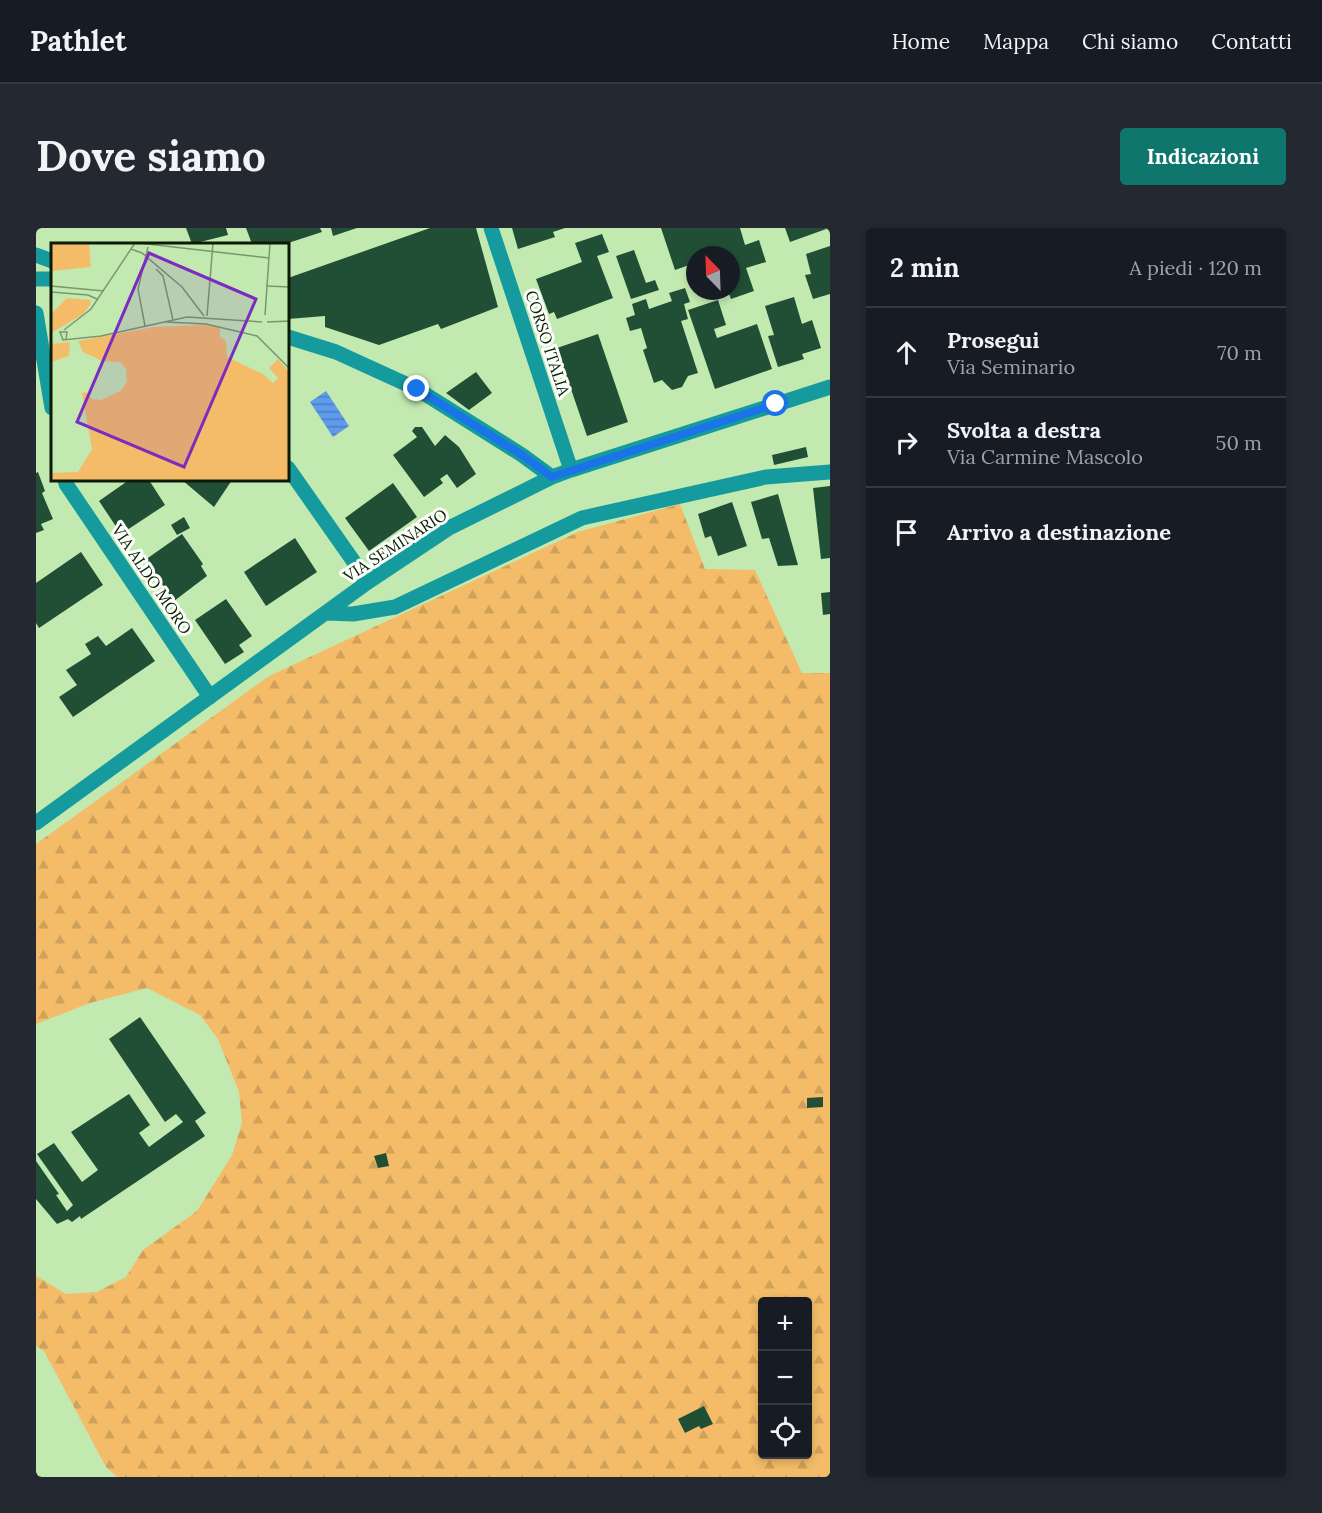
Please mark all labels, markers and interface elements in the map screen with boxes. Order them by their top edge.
text: Pathlet [30,23,127,59]
text: Home [892,28,950,55]
text: Mappa [983,28,1049,55]
text: Chi siamo [1082,28,1178,55]
text: Contatti [1211,28,1292,55]
button: Indicazioni [1120,128,1286,185]
text: Dove siamo [36,129,266,183]
inset map [51,243,290,482]
north arrow [686,246,740,300]
text: 2 min [890,251,960,284]
text: A piedi · 120 m [1129,255,1262,280]
street label: CORSO ITALIA [522,288,575,399]
text: Prosegui [947,326,1039,354]
icon: ahead [890,336,923,369]
text: 70 m [1217,340,1262,365]
text: Via Seminario [947,354,1075,379]
route end [403,375,429,401]
route start [762,390,788,416]
text: Svolta a destra [947,416,1101,444]
icon: right [890,426,923,459]
text: 50 m [1216,430,1262,455]
text: Via Carmine Mascolo [947,444,1143,469]
street label: VIA SEMINARIO [339,504,450,586]
icon: arrive [890,516,923,549]
text: Arrivo a destinazione [947,518,1171,546]
street label: VIA ALDO MORO [107,519,196,638]
map controls [758,1297,812,1459]
button: + [758,1297,812,1351]
button: − [758,1351,812,1405]
button: locate [758,1405,812,1459]

